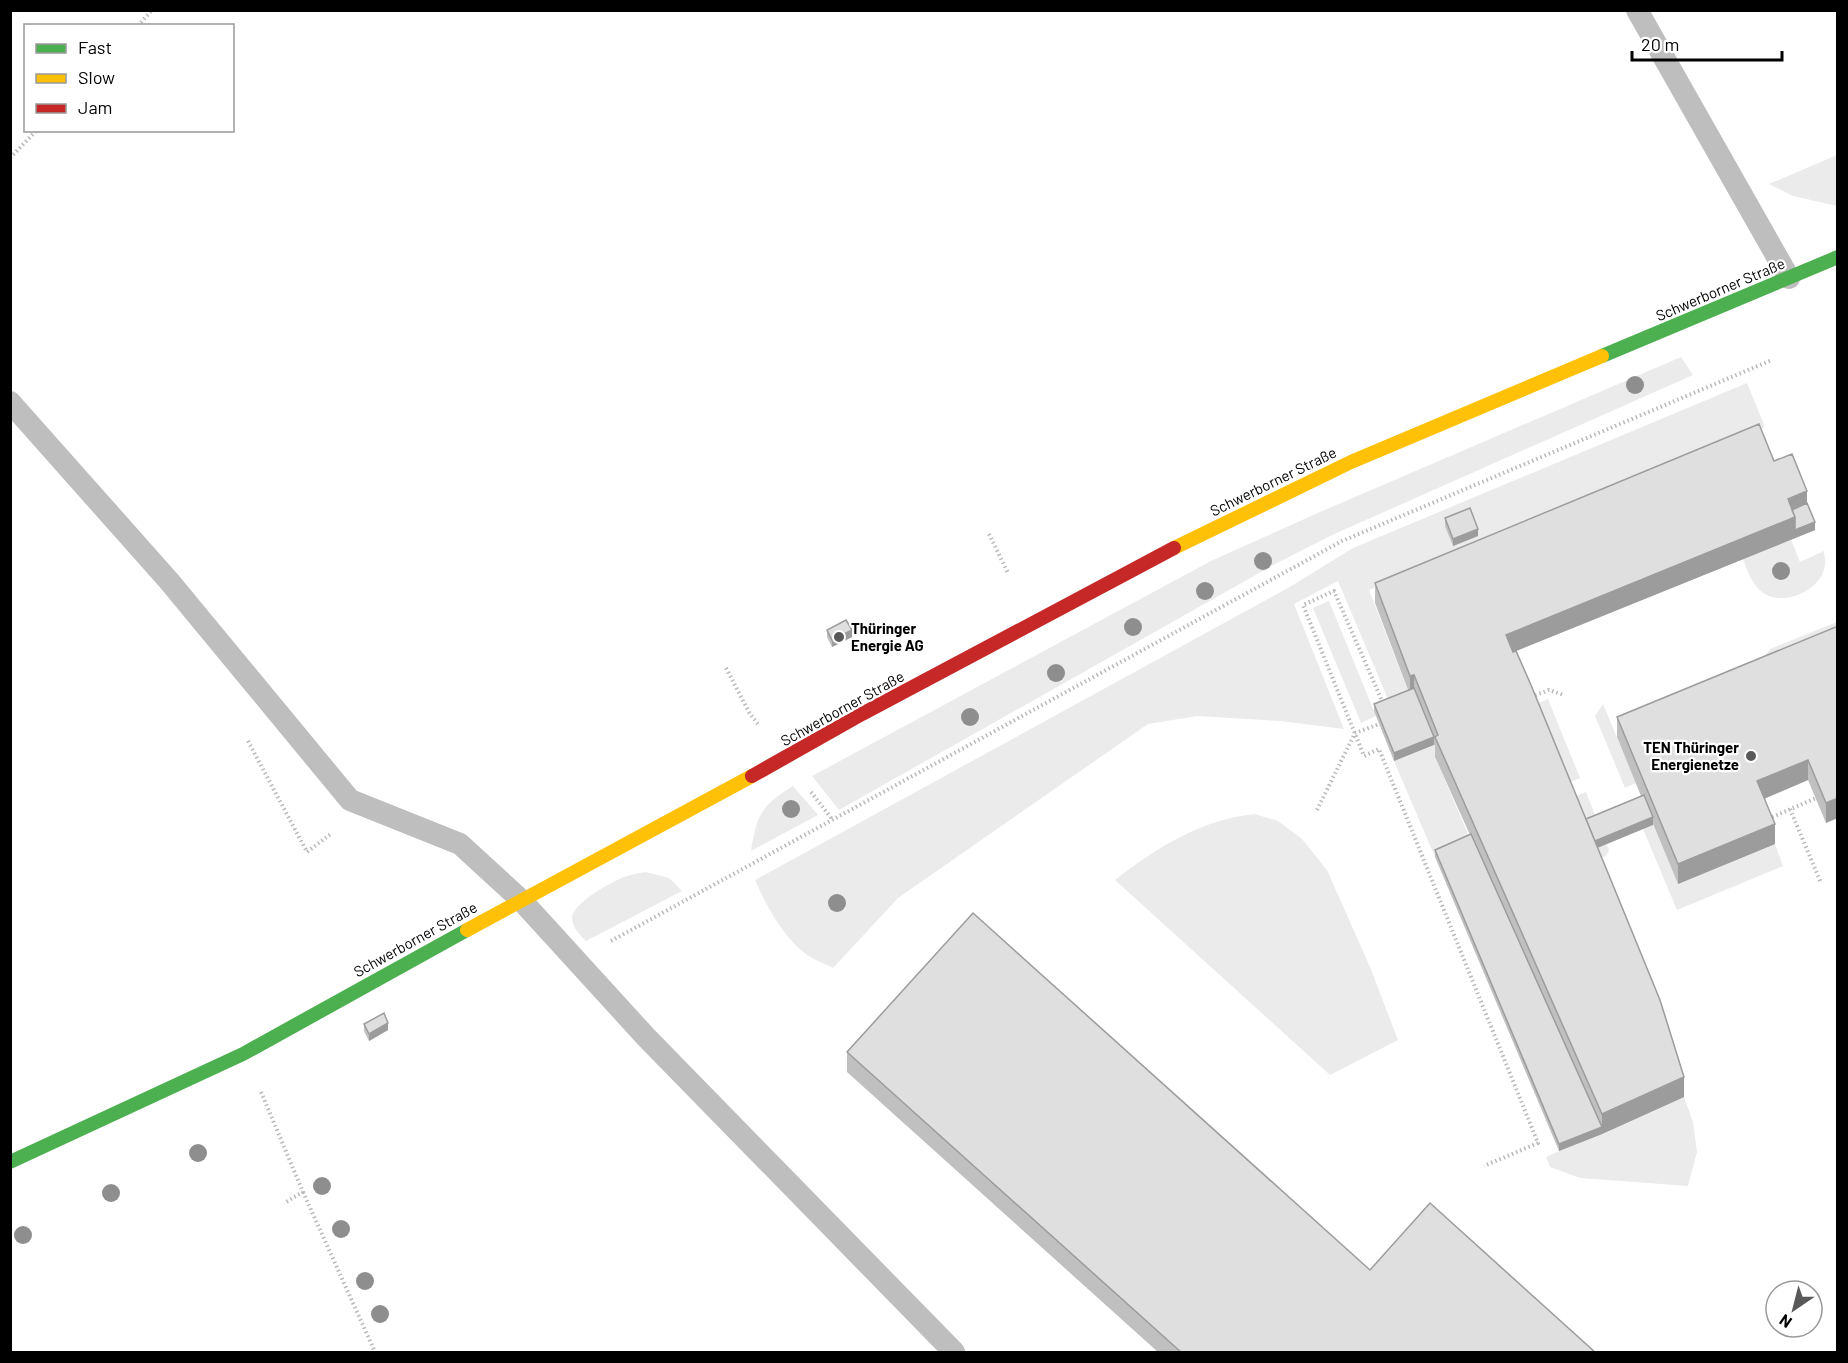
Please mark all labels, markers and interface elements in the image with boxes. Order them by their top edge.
legend [24,24,234,132]
scale bar [1632,24,1782,62]
text: 20 m [1641,33,1679,55]
text: Fast [78,36,112,58]
text: Slow [78,66,115,88]
text: Jam [78,96,112,118]
street label: Schwerborner Straße [1653,254,1787,324]
street label: Schwerborner Straße [1207,443,1339,519]
place label: Thüringer Energie AG [851,619,924,654]
marker: Thüringer Energie AG [832,630,846,644]
street label: Schwerborner Straße [777,667,907,749]
place label: TEN Thüringer Energienetze [1643,738,1739,773]
marker: TEN Thüringer Energienetze [1744,749,1758,763]
street label: Schwerborner Straße [350,898,480,980]
north arrow [1764,1279,1824,1339]
text: N [1775,1311,1795,1333]

